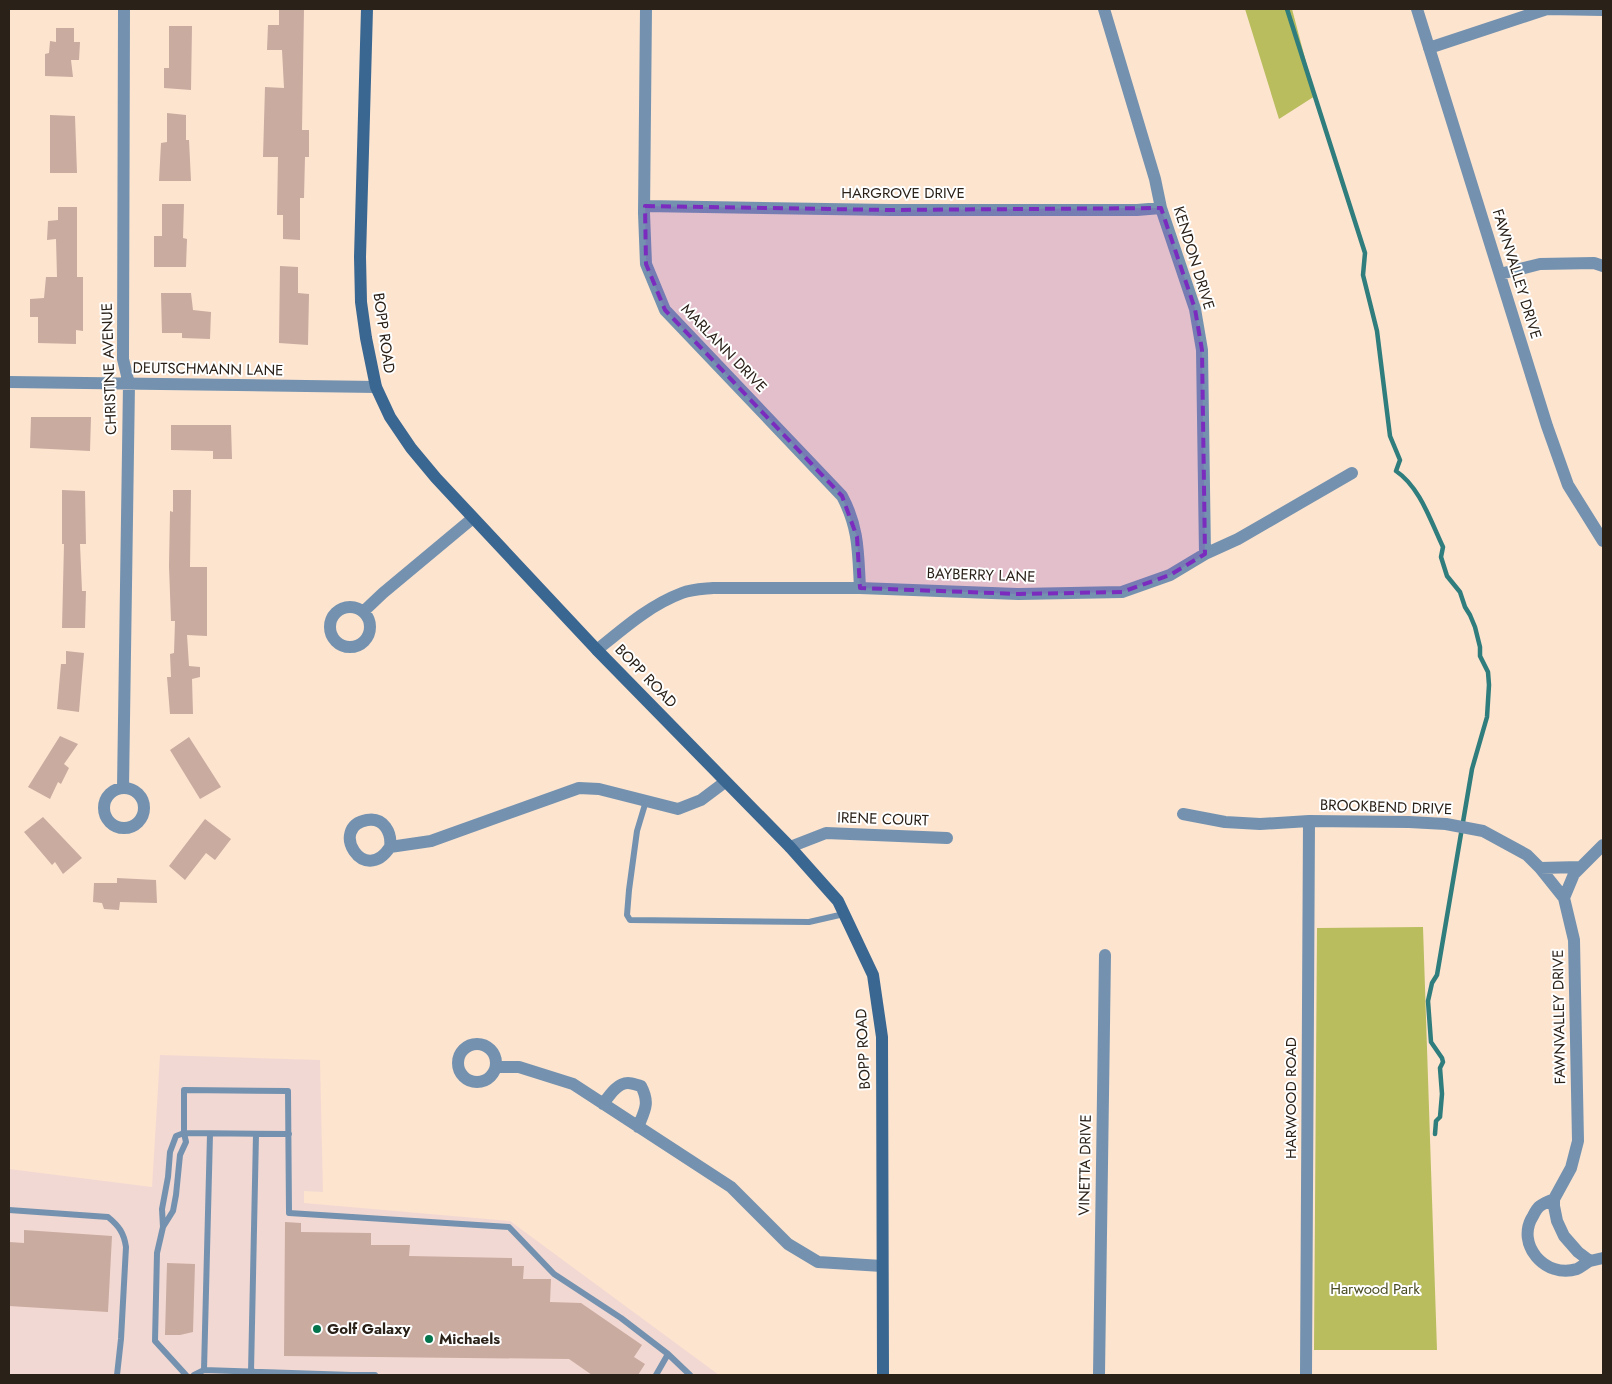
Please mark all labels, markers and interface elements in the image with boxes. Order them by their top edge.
street label: HARGROVE DRIVE [841,182,965,204]
street label: KENDON DRIVE [1168,204,1220,312]
street label: FAWNVALLEY DRIVE [1487,206,1547,342]
street label: BOPP ROAD [367,291,401,375]
street label: MARLANN DRIVE [676,299,772,397]
street label: CHRISTINE AVENUE [96,303,122,435]
street label: DEUTSCHMANN LANE [132,357,284,381]
street label: BAYBERRY LANE [926,562,1036,588]
street label: BOPP ROAD [610,639,682,713]
street label: BROOKBEND DRIVE [1319,794,1453,820]
street label: IRENE COURT [837,806,929,832]
street label: FAWNVALLEY DRIVE [1547,949,1571,1085]
street label: BOPP ROAD [850,1008,876,1090]
street label: HARWOOD ROAD [1280,1037,1302,1159]
street label: VINETTA DRIVE [1073,1114,1097,1216]
park label: Harwood Park [1330,1278,1420,1300]
place label: Golf Galaxy [327,1318,410,1340]
marker: Golf Galaxy [311,1323,323,1335]
place label: Michaels [439,1328,500,1350]
marker: Michaels [423,1333,435,1345]

